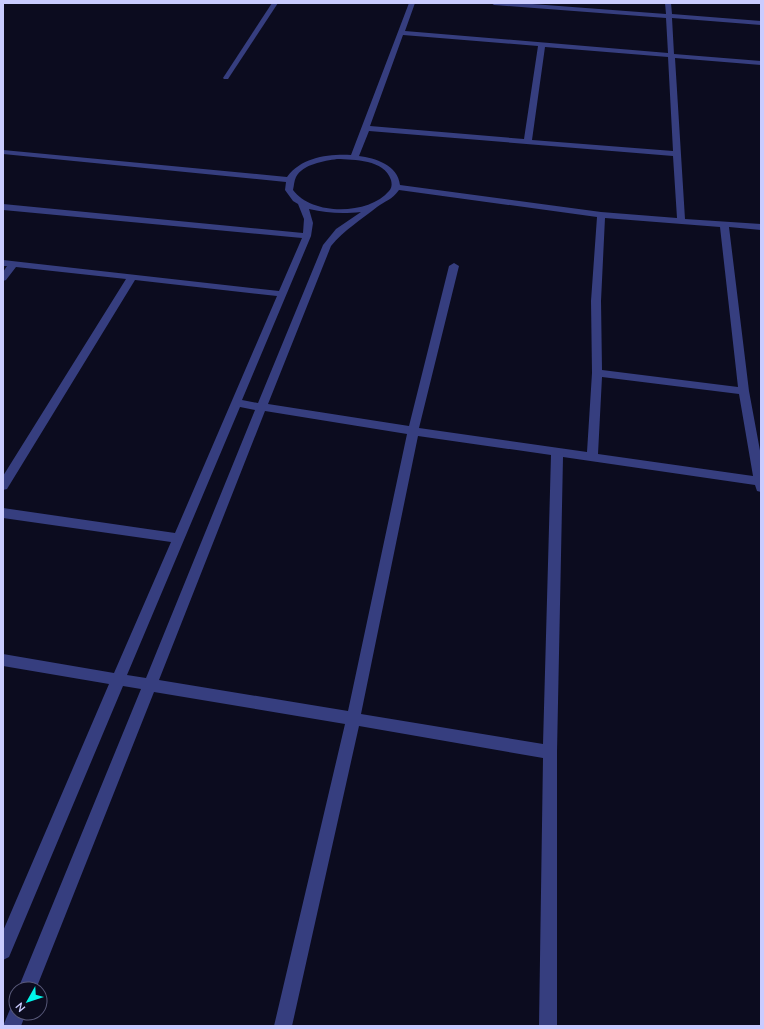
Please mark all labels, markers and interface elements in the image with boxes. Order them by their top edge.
north arrow [8,981,48,1021]
text: N [12,999,29,1015]

